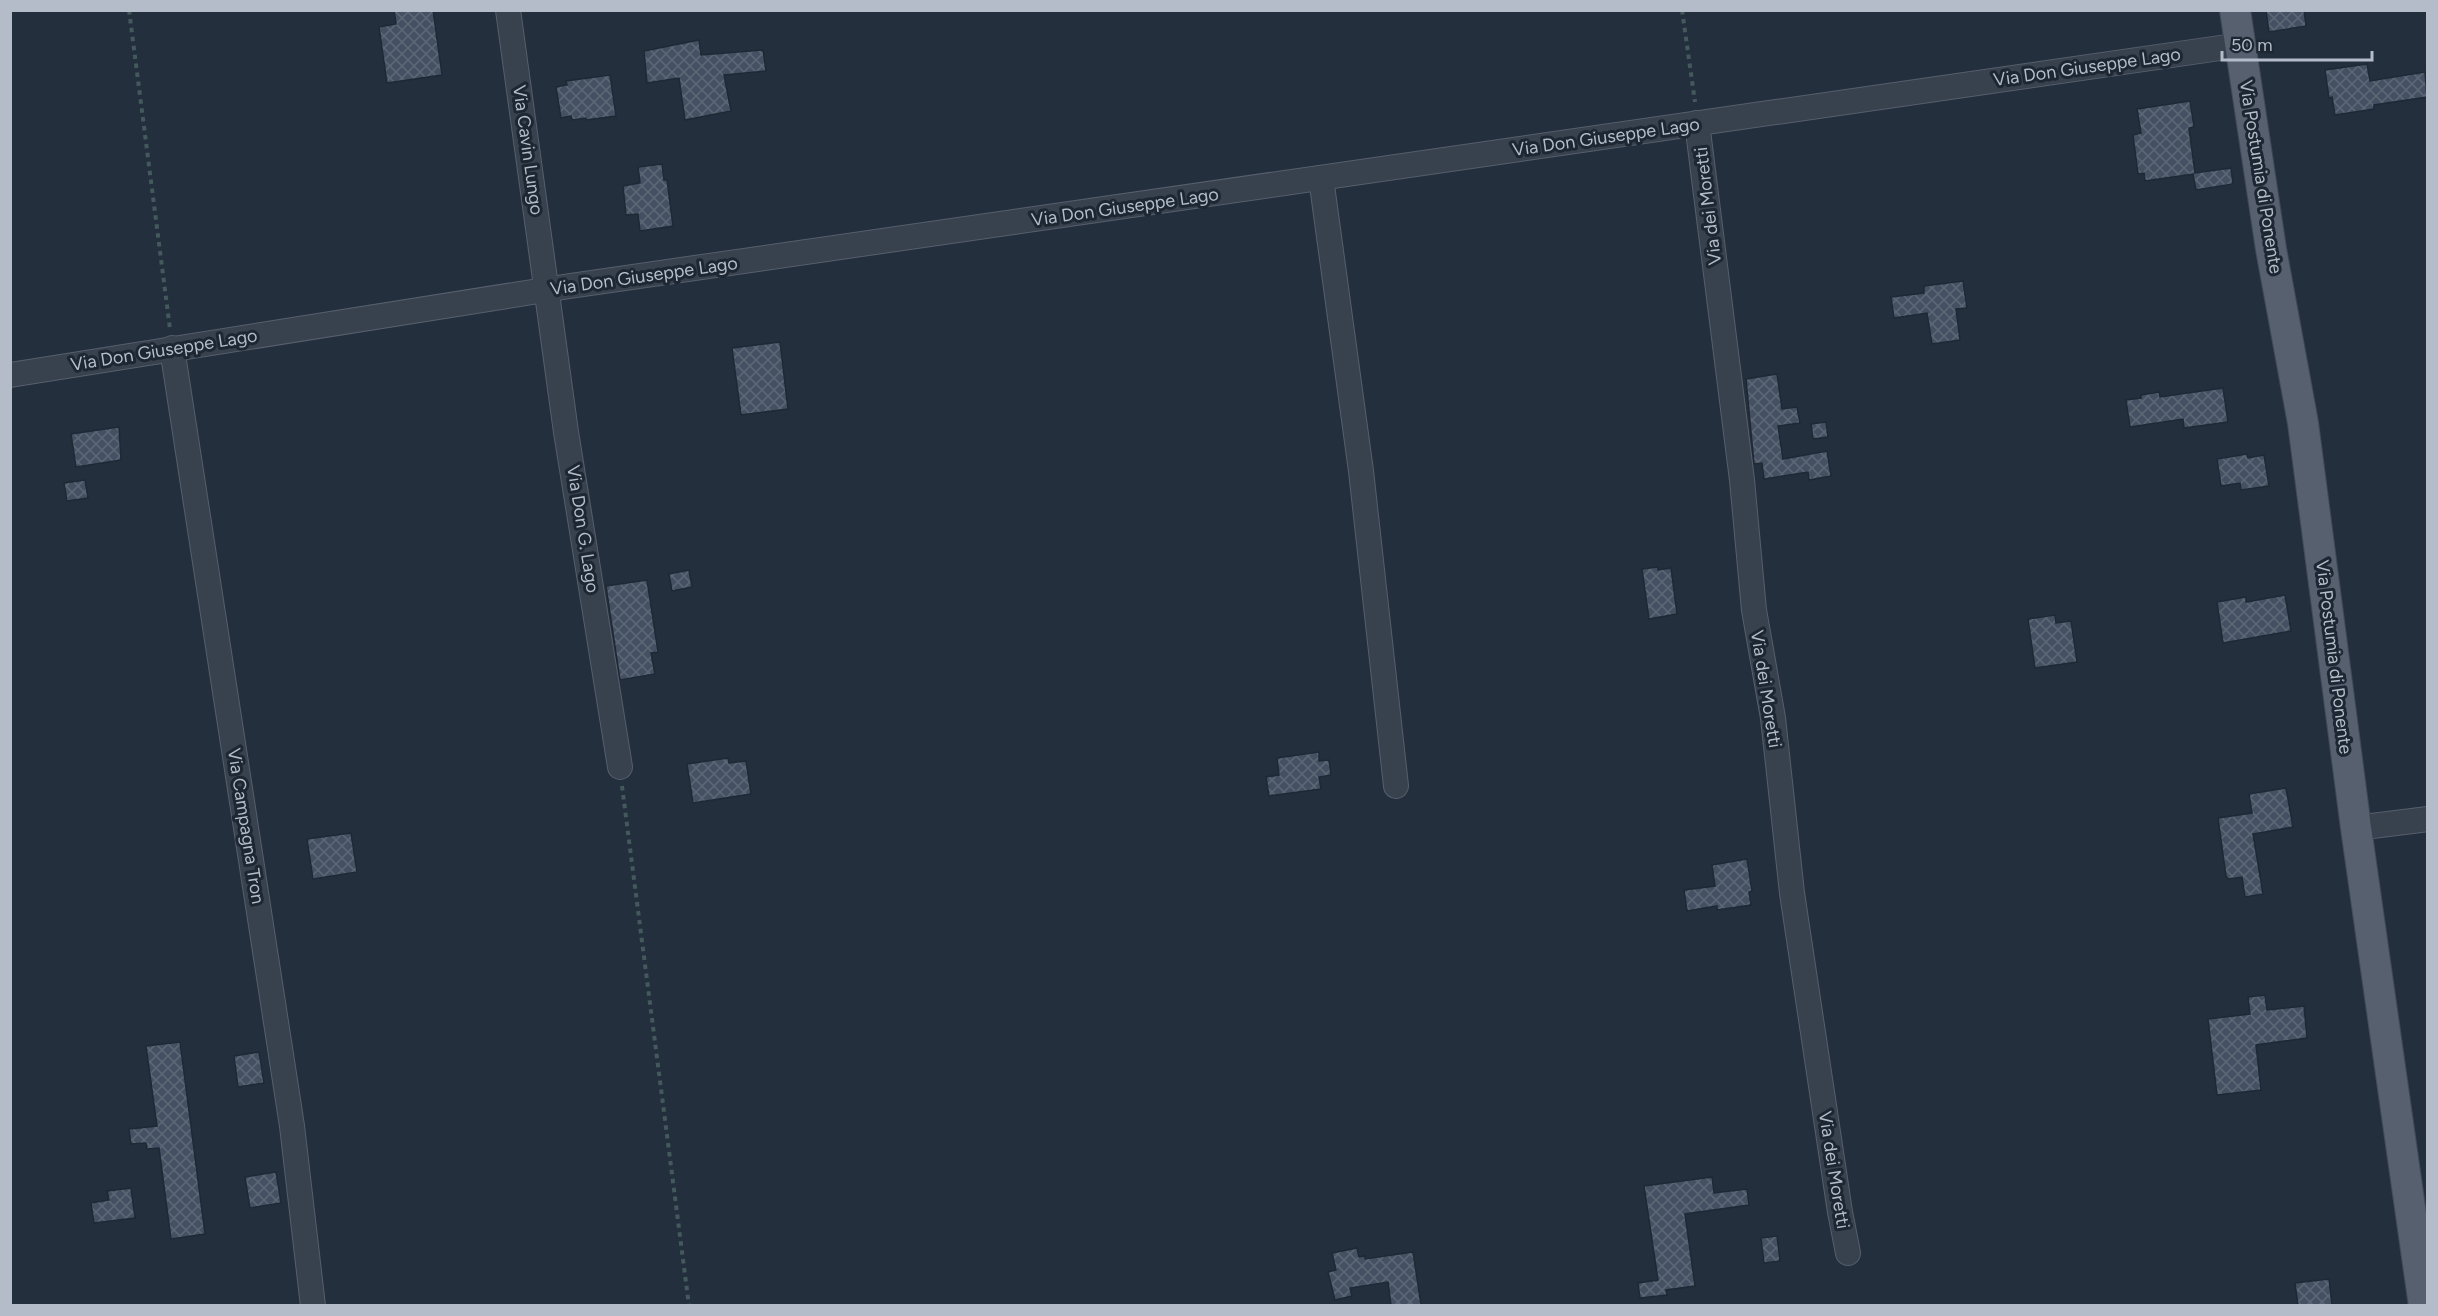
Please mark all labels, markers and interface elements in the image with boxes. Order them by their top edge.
scale bar [2222,24,2372,62]
text: 50 m [2231,34,2273,56]
street label: Via Don Giuseppe Lago [1992,43,2182,91]
street label: Via Postumia di Ponente [2235,79,2287,276]
street label: Via Cavin Lungo [508,84,548,216]
street label: Via Don Giuseppe Lago [1511,113,1701,161]
street label: Via dei Moretti [1690,146,1726,266]
street label: Via Don Giuseppe Lago [1030,183,1220,231]
street label: Via Don Giuseppe Lago [549,252,739,300]
street label: Via Don Giuseppe Lago [69,324,259,376]
street label: Via Don G. Lago [562,464,604,594]
street label: Via Postumia di Ponente [2311,559,2357,756]
street label: Via dei Moretti [1746,629,1786,749]
street label: Via Campagna Tron [223,747,269,905]
street label: Via dei Moretti [1814,1110,1854,1230]

